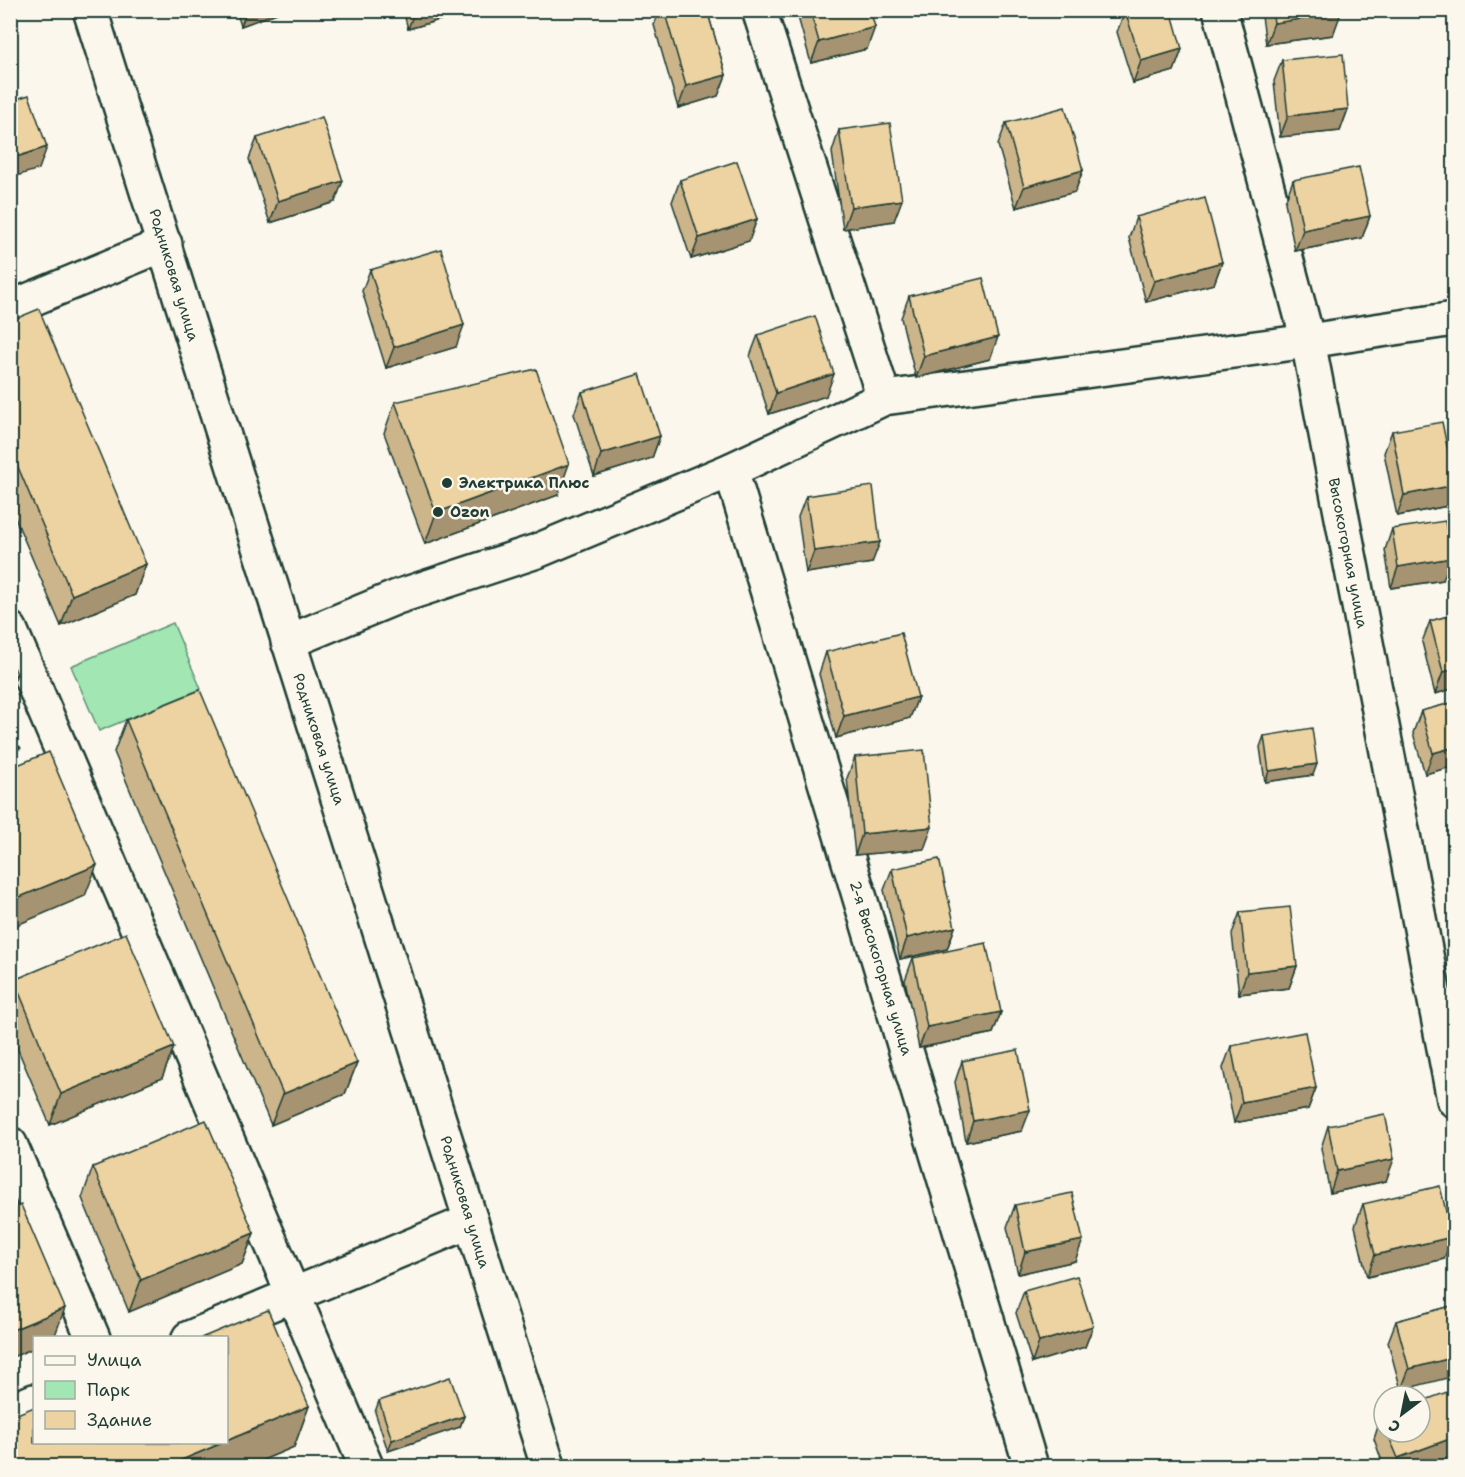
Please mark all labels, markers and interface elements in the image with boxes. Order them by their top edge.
street label: Родниковая улица [144,206,204,344]
place label: Электрика Плюс [459,473,590,493]
marker: Электрика Плюс [440,476,454,490]
street label: Высокогорная улица [1324,476,1373,631]
place label: Ozon [450,502,490,522]
marker: Ozon [431,505,445,519]
street label: Родниковая улица [288,671,350,808]
street label: 2-я Высокогорная улица [845,878,917,1059]
street label: Родниковая улица [435,1133,495,1271]
legend [33,1336,228,1444]
text: Улица [87,1348,141,1372]
text: Парк [87,1378,130,1402]
north arrow [1372,1384,1432,1444]
text: Здание [87,1408,152,1432]
text: С [1384,1415,1404,1438]

